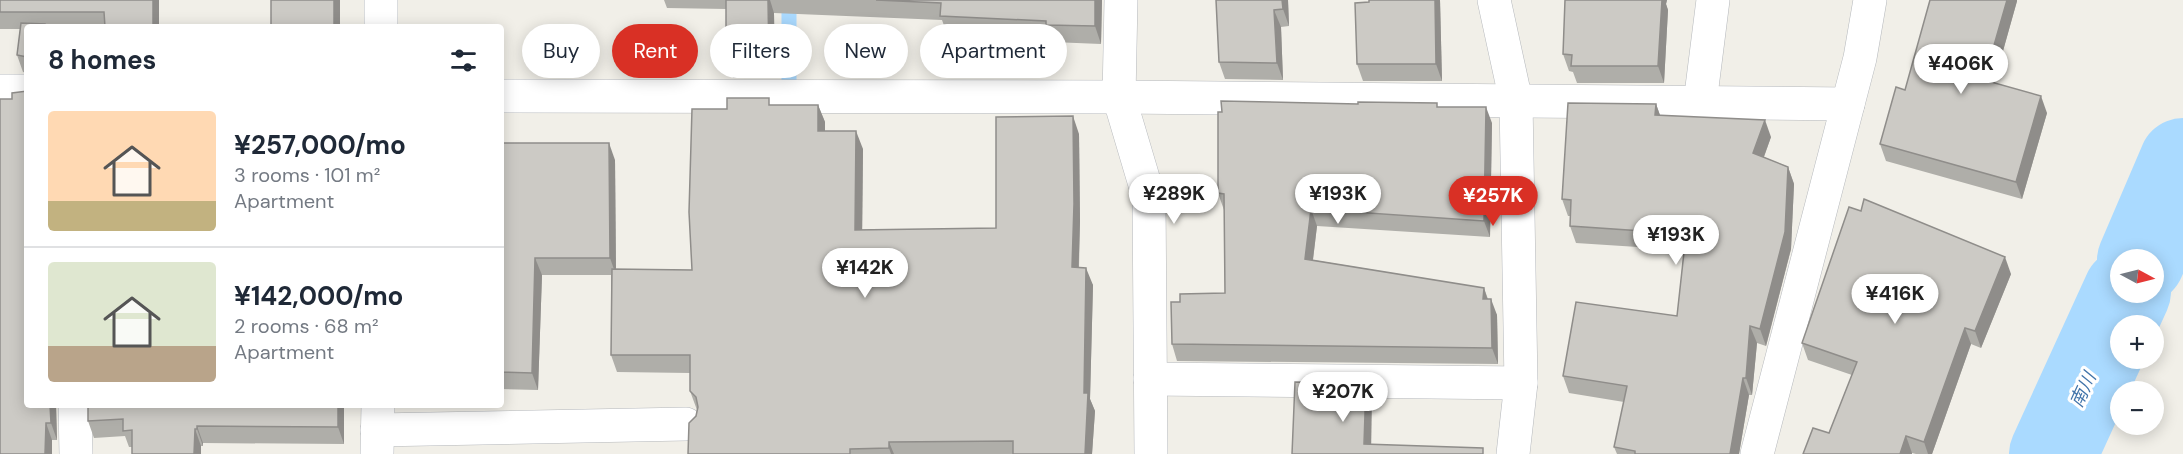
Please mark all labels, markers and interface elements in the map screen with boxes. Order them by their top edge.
chip: Buy [522,24,600,78]
chip: Rent [612,24,698,78]
chip: Filters [710,24,812,78]
chip: New [824,24,908,78]
chip: Apartment [920,24,1067,78]
text: 8 homes [48,43,156,77]
icon: filters [447,44,480,77]
pin: ¥406K [1919,44,2003,95]
text: ¥406K [1928,50,1994,76]
text: ¥257,000/mo [234,128,406,162]
icon: home [96,135,168,207]
text: 3 rooms · 101 m² [234,162,380,188]
pin: ¥289K [1132,174,1216,225]
pin: ¥193K [1296,174,1380,225]
pin: ¥257K [1451,176,1535,227]
text: ¥289K [1143,180,1205,206]
text: ¥193K [1309,180,1367,206]
text: ¥257K [1463,182,1523,208]
text: Apartment [234,188,334,214]
pin: ¥193K [1634,215,1718,266]
text: ¥193K [1647,221,1705,247]
pin: ¥142K [823,248,907,299]
north arrow [2110,249,2164,303]
map controls [2110,249,2164,435]
text: ¥142K [836,254,894,280]
pin: ¥416K [1853,274,1937,325]
text: ¥142,000/mo [234,279,403,313]
text: ¥416K [1865,280,1925,306]
icon: home [96,286,168,358]
text: 2 rooms · 68 m² [234,313,379,339]
button: + [2110,315,2164,369]
text: Apartment [234,339,334,365]
water label: 南川 [2065,367,2102,411]
pin: ¥207K [1301,372,1385,423]
text: ¥207K [1312,378,1374,404]
button: − [2110,381,2164,435]

